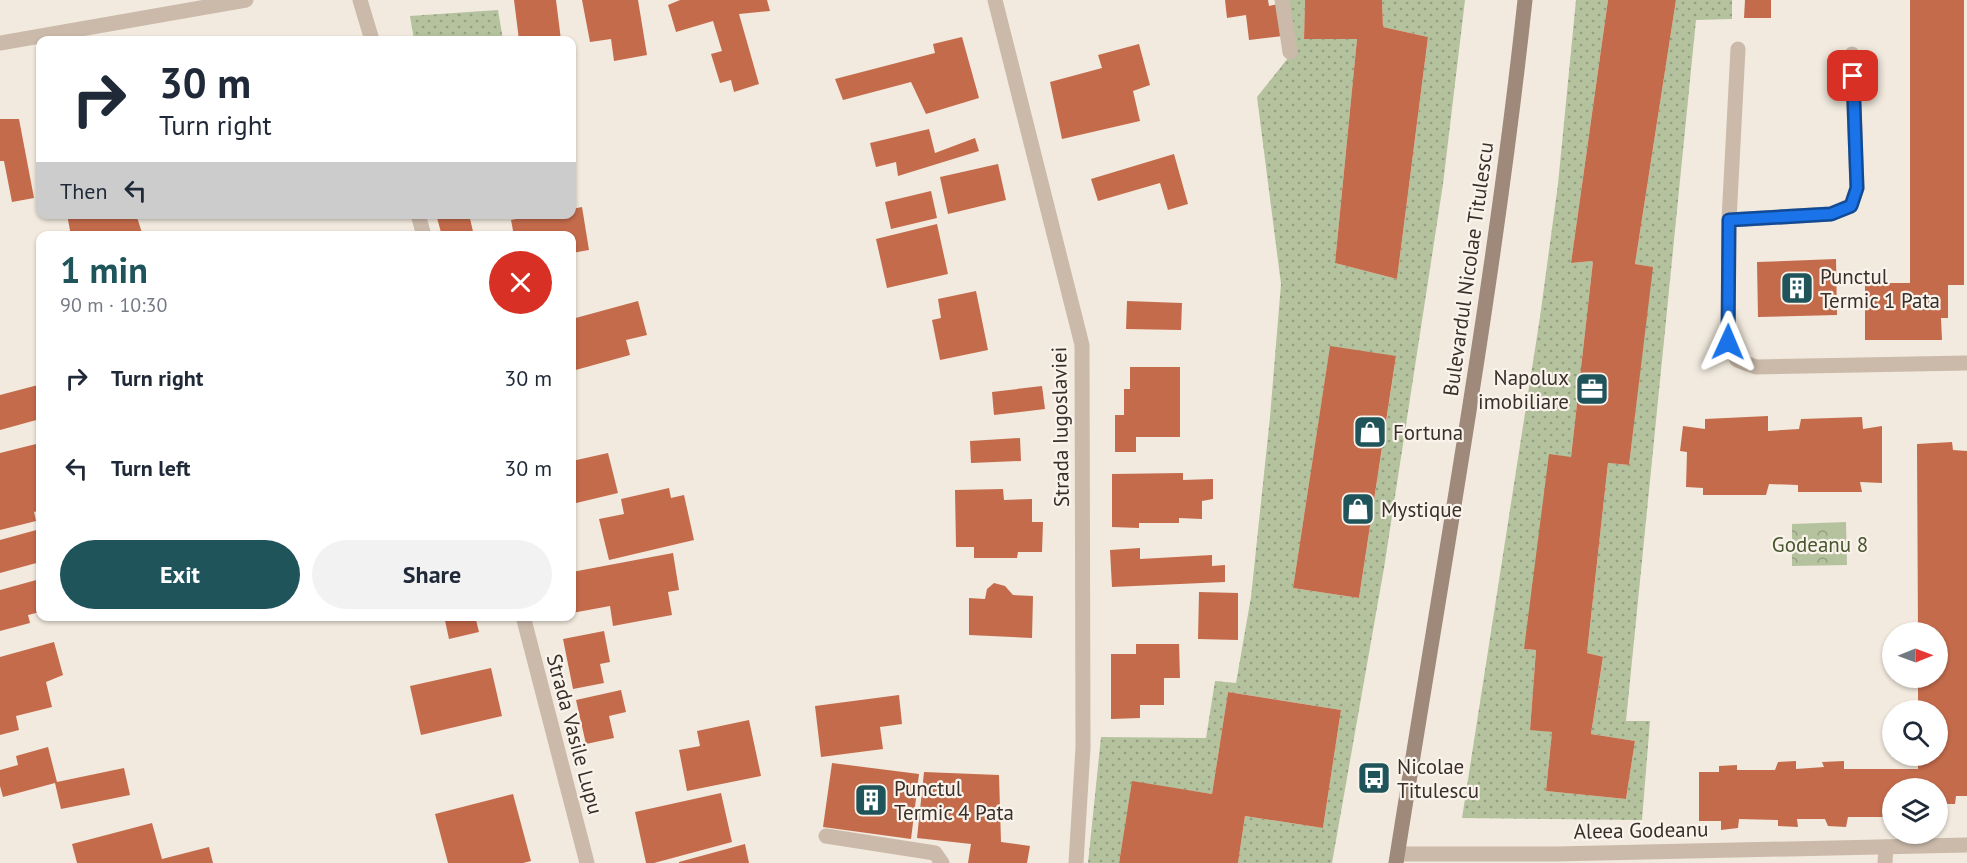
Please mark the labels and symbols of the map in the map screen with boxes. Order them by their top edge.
pin [1827,50,1878,101]
street label: Bulevardul Nicolae Titulescu [1437,140,1499,398]
place label: Punctul Termic 1 Pata [1820,263,1940,314]
building icon: Punctul Termic 1 Pata [1779,270,1815,306]
position arrow [1696,310,1760,374]
street label: Strada Iugoslaviei [1045,347,1075,507]
place label: Napolux imobiliare [1478,364,1569,415]
office icon: Napolux imobiliare [1574,371,1610,407]
shop icon: Fortuna [1352,414,1388,450]
place label: Fortuna [1393,419,1463,446]
shop icon: Mystique [1340,491,1376,527]
place label: Mystique [1381,496,1462,523]
park label: Godeanu 8 [1772,531,1868,558]
north arrow [1882,622,1948,688]
street label: Strada Vasile Lupu [541,651,609,817]
place label: Nicolae Titulescu [1397,753,1479,804]
bus stop icon: Nicolae Titulescu [1356,760,1392,796]
place label: Punctul Termic 4 Pata [894,775,1014,826]
building icon: Punctul Termic 4 Pata [853,782,889,818]
street label: Aleea Godeanu [1573,815,1709,845]

